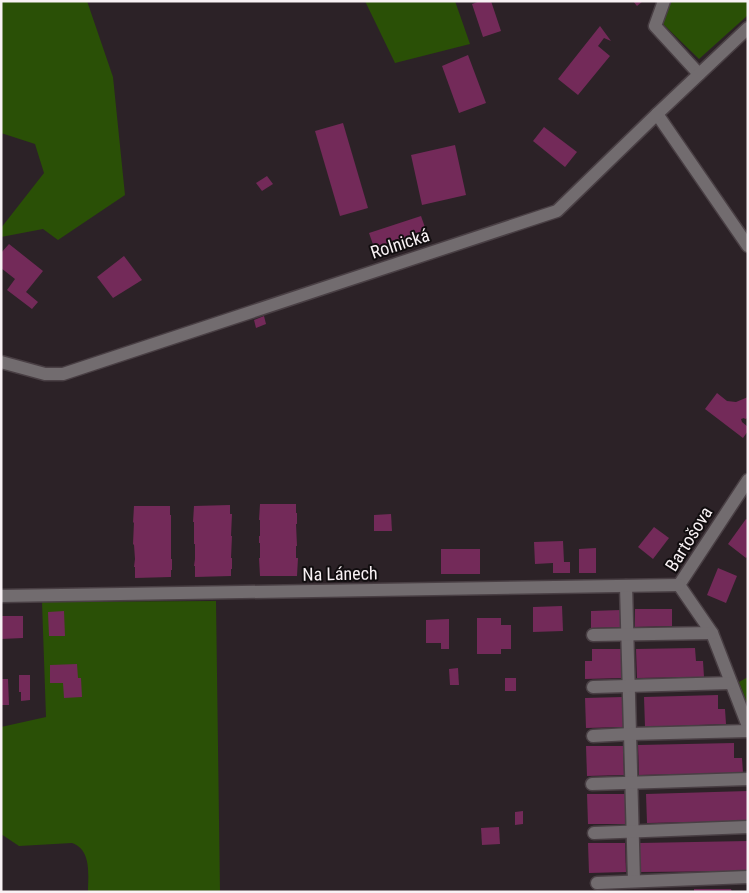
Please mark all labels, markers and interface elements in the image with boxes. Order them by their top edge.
street label: Rolnická [368,224,432,263]
street label: Bartošova [661,503,717,575]
street label: Na Lánech [302,562,378,585]

